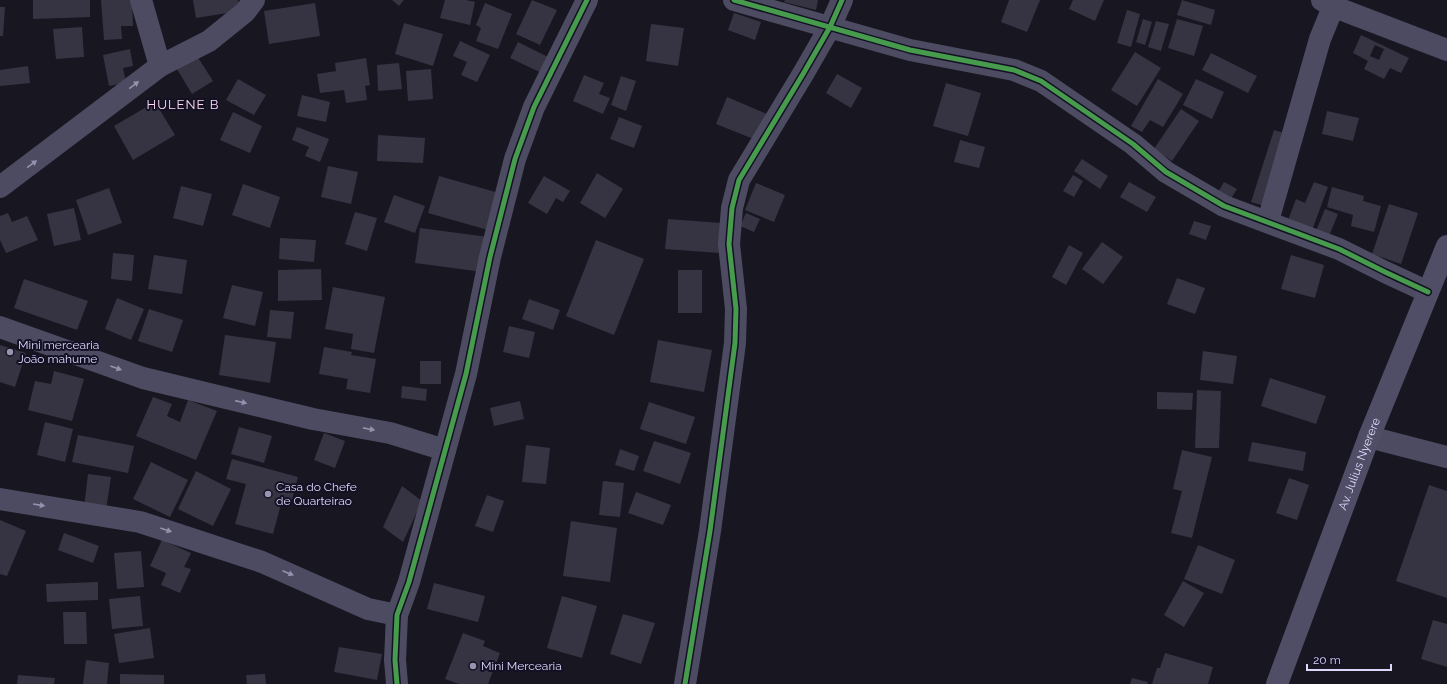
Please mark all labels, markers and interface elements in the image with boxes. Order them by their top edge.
one-way arrow [129,81,140,89]
district label: HULENE B [147,97,219,112]
one-way arrow [26,160,37,168]
place label: Mini mercearia João mahume [18,338,99,366]
marker: Mini mercearia João mahume [5,347,15,357]
one-way arrow [110,366,122,372]
one-way arrow [235,399,248,405]
street label: Av. Julius Nyerere [1335,416,1383,512]
one-way arrow [362,426,375,432]
place label: Casa do Chefe de Quarteirao [276,480,357,508]
marker: Casa do Chefe de Quarteirao [263,489,273,499]
one-way arrow [32,502,45,508]
one-way arrow [160,527,172,533]
one-way arrow [283,571,295,577]
scale bar [1307,646,1391,672]
text: 20 m [1313,653,1341,667]
place label: Mini Mercearia [481,659,562,673]
marker: Mini Mercearia [468,661,478,671]

